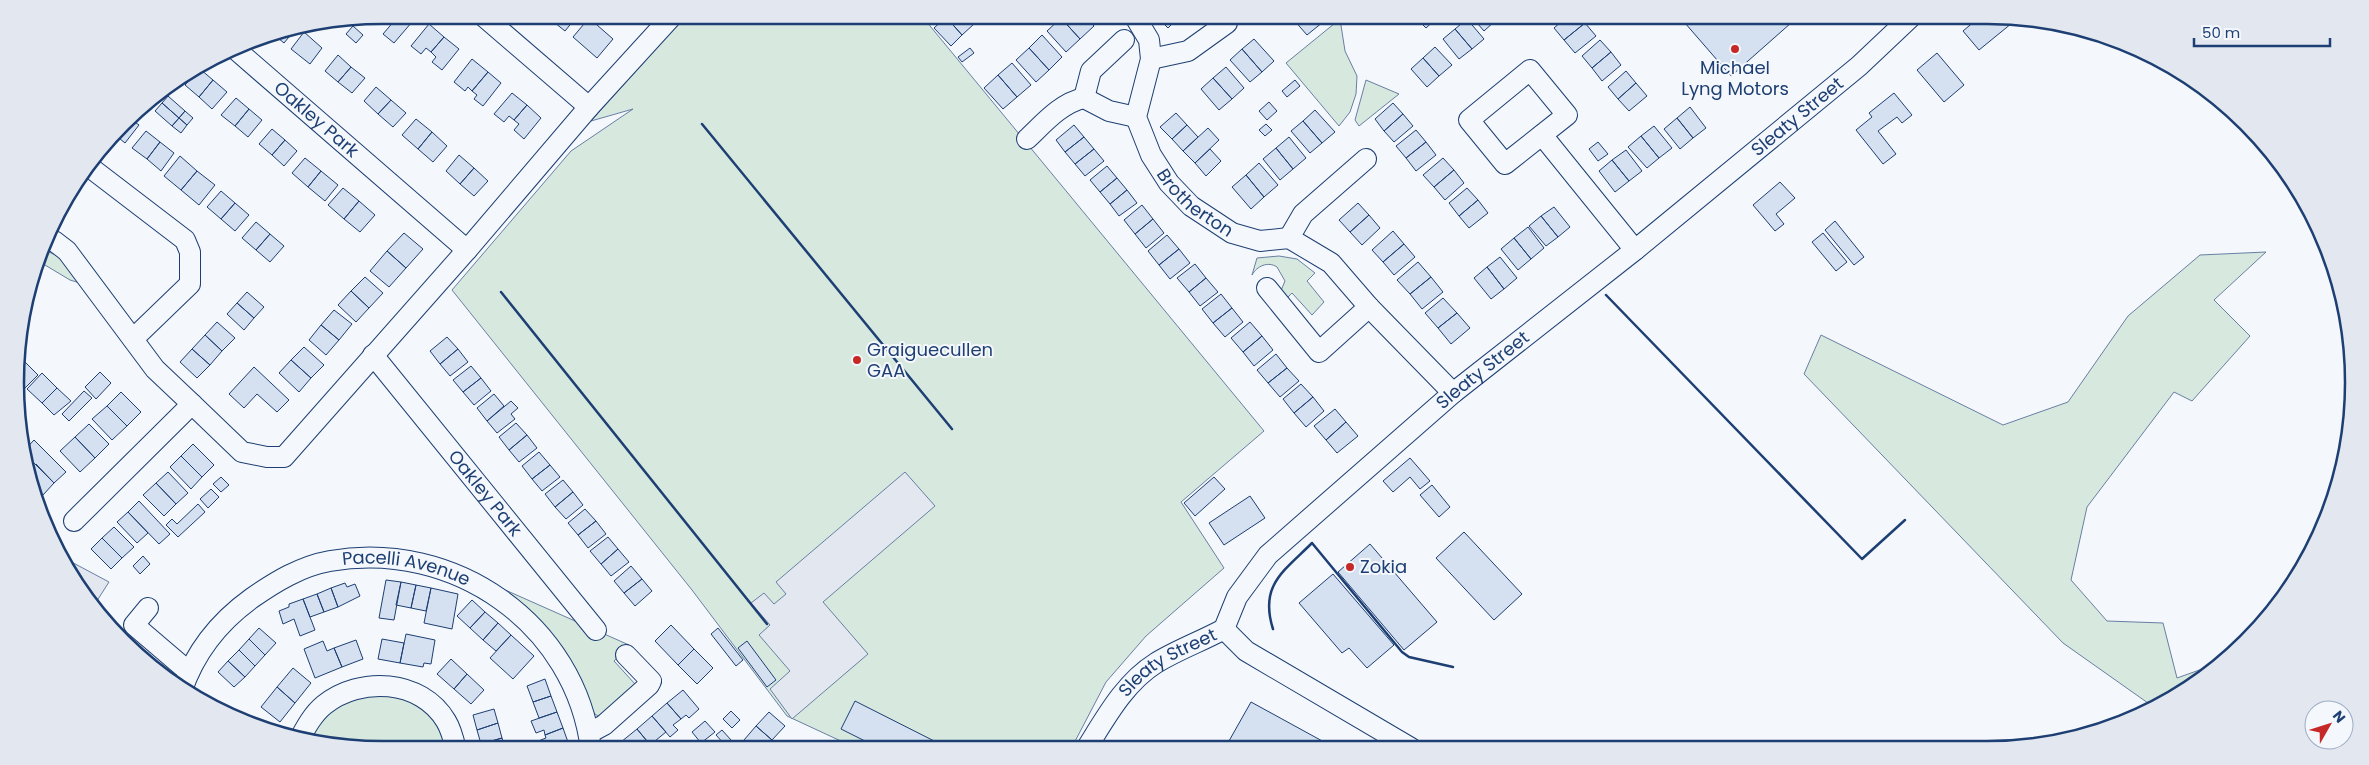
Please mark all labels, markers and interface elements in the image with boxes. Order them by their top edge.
scale bar [2194,15,2330,47]
text: 50 m [2202,22,2240,43]
marker: Michael Lyng Motors [1729,43,1741,55]
place label: Michael Lyng Motors [1681,55,1789,101]
street label: Sleaty Street [1745,71,1848,162]
street label: Oakley Park [269,75,365,163]
street label: Brotherton [1151,164,1239,243]
street label: Sleaty Street [1430,325,1534,414]
place label: Graiguecullen GAA [867,337,993,383]
marker: Graiguecullen GAA [851,354,863,366]
street label: Oakley Park [443,444,529,542]
street label: Pacelli Avenue [341,545,475,592]
place label: Zokia [1360,554,1407,579]
marker: Zokia [1344,561,1356,573]
street label: Sleaty Street [1112,622,1221,702]
north arrow [2304,700,2354,750]
text: N [2328,706,2350,727]

